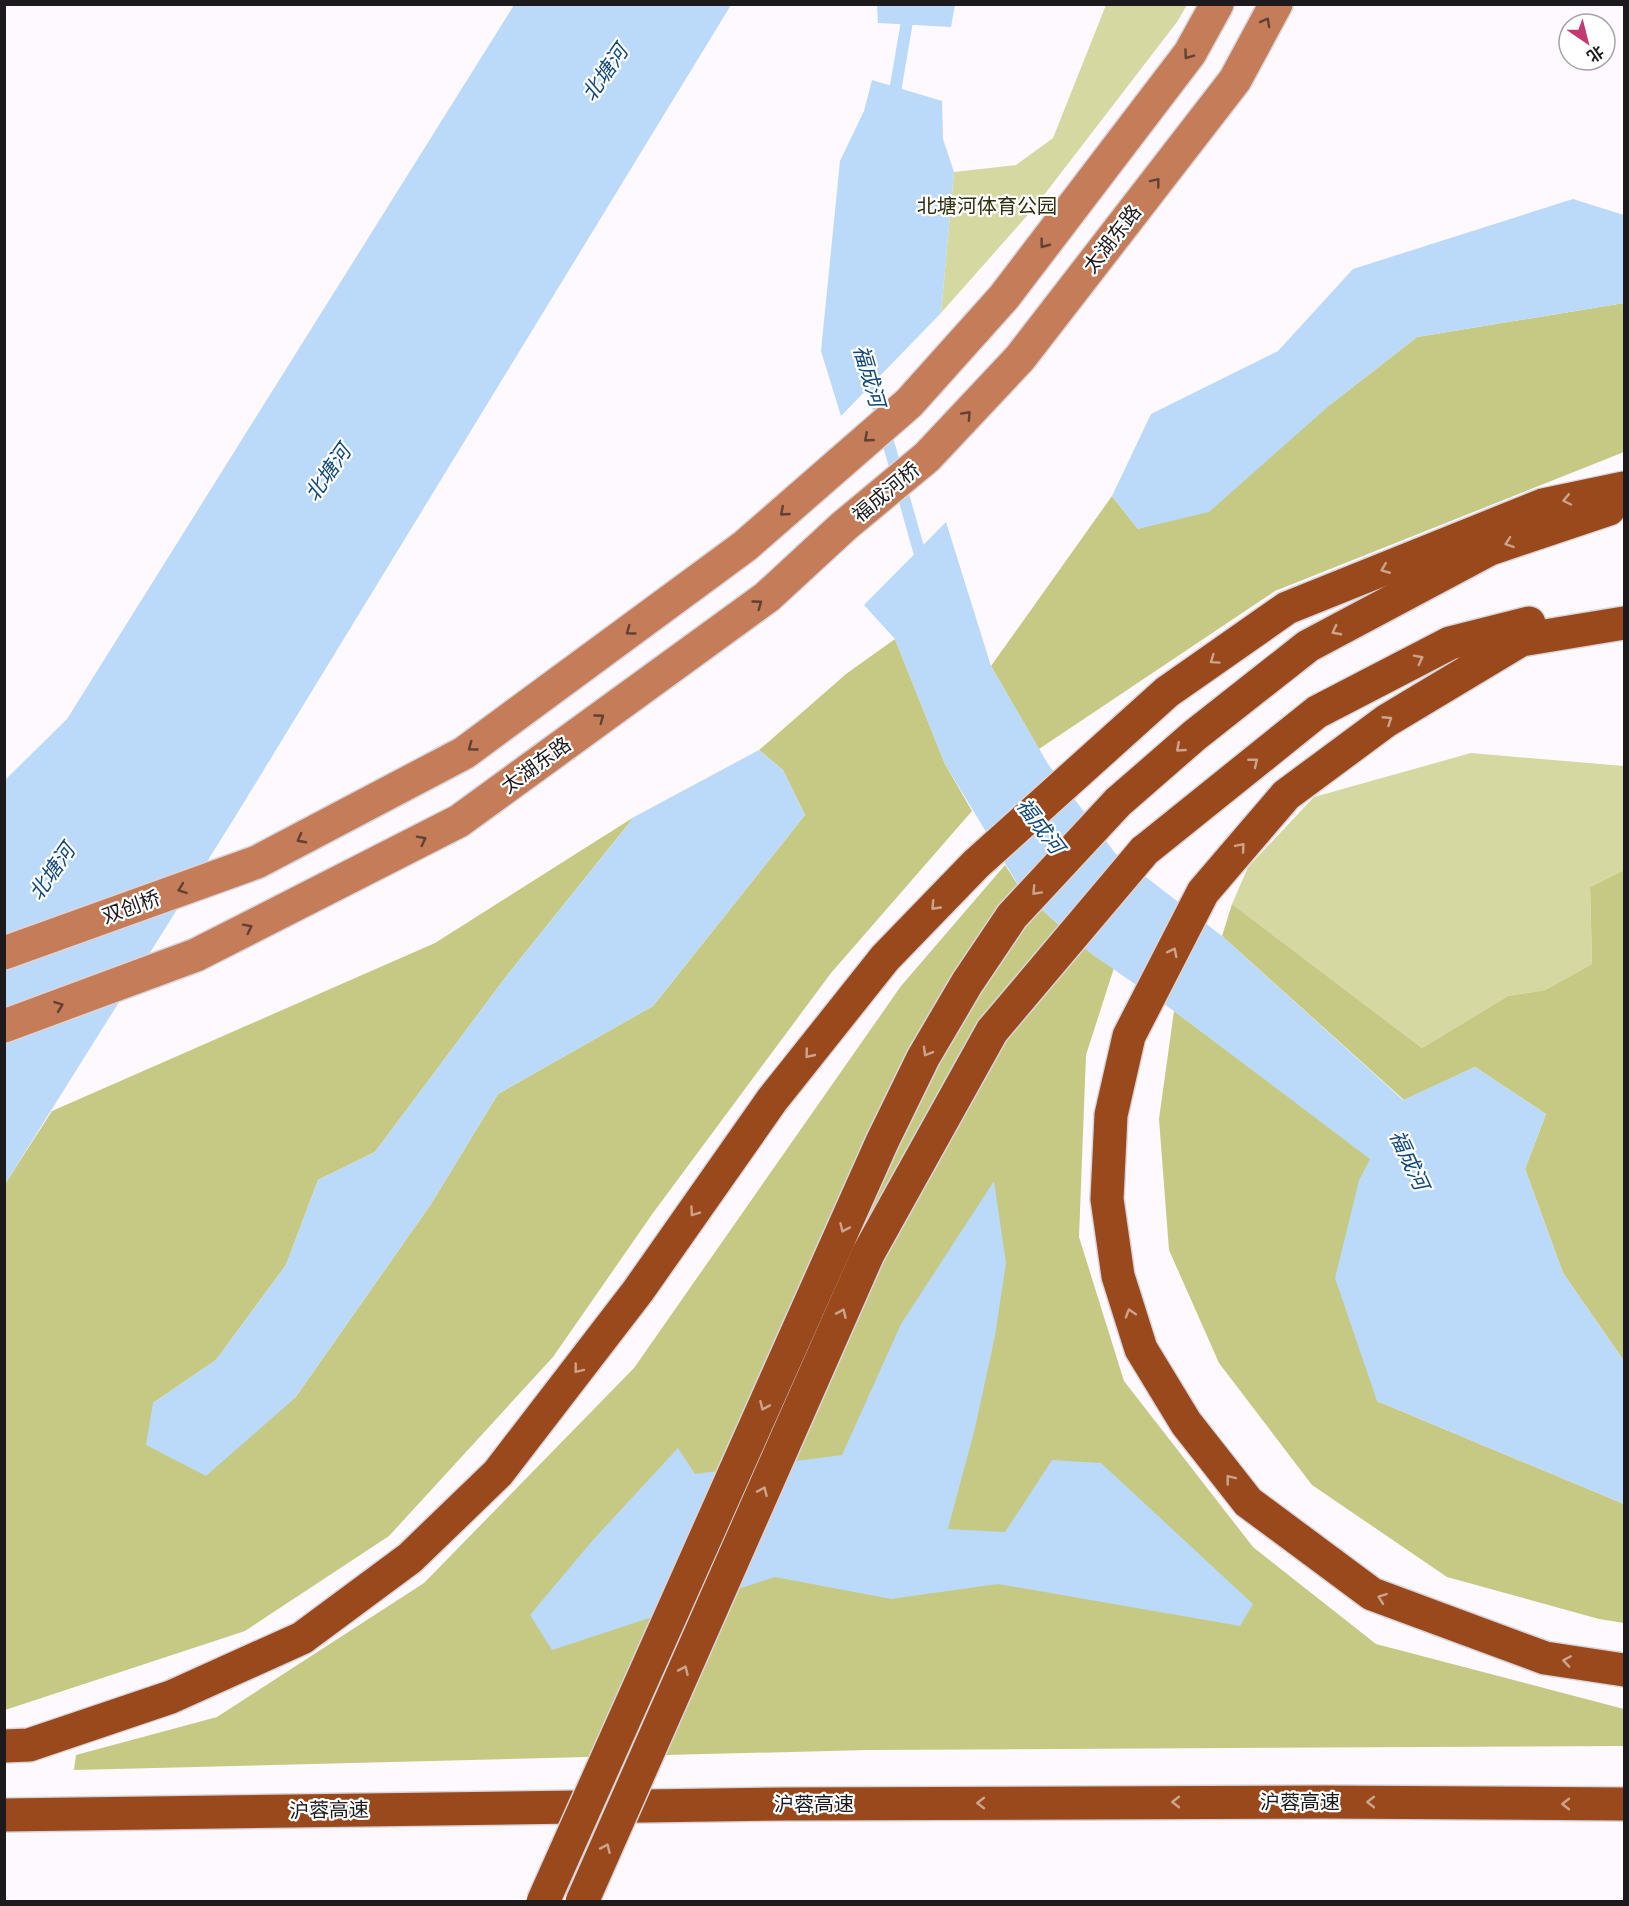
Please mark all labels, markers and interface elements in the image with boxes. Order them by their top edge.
north arrow [1557,12,1617,72]
one-way arrow [1259,18,1270,28]
water label: 北塘河 [575,36,634,105]
text: 北 [1584,42,1608,67]
one-way arrow [1184,49,1195,60]
one-way arrow [1148,178,1159,189]
park label: 北塘河体育公园 [917,193,1057,217]
street label: 太湖东路 [1077,199,1145,277]
one-way arrow [1041,237,1052,248]
water label: 福成河 [850,342,892,413]
one-way arrow [959,411,970,422]
one-way arrow [864,431,875,442]
water label: 北塘河 [298,436,357,505]
street label: 福成河桥 [847,456,924,526]
one-way arrow [1563,493,1573,506]
one-way arrow [780,505,791,516]
one-way arrow [1504,535,1515,548]
one-way arrow [1380,562,1391,574]
one-way arrow [752,600,763,611]
one-way arrow [625,624,636,635]
one-way arrow [1332,624,1342,635]
one-way arrow [1210,653,1221,664]
one-way arrow [1413,655,1423,666]
one-way arrow [594,715,605,726]
one-way arrow [1382,716,1392,728]
street label: 太湖东路 [496,731,575,797]
one-way arrow [468,740,479,751]
one-way arrow [1176,741,1187,752]
one-way arrow [1248,758,1259,769]
water label: 福成河 [1012,792,1073,861]
one-way arrow [296,832,307,843]
water label: 北塘河 [22,835,81,904]
one-way arrow [416,836,426,847]
one-way arrow [1234,843,1245,854]
one-way arrow [177,881,188,894]
one-way arrow [1032,884,1043,895]
street label: 双创桥 [98,885,163,928]
one-way arrow [932,899,943,910]
one-way arrow [242,924,253,935]
one-way arrow [1166,947,1177,958]
one-way arrow [54,1000,64,1013]
one-way arrow [922,1046,934,1056]
one-way arrow [805,1047,816,1058]
water label: 福成河 [1386,1126,1437,1197]
one-way arrow [690,1205,701,1216]
one-way arrow [839,1222,851,1233]
one-way arrow [834,1308,846,1319]
one-way arrow [1125,1308,1137,1319]
one-way arrow [575,1362,586,1373]
one-way arrow [759,1400,771,1411]
one-way arrow [1226,1475,1237,1486]
one-way arrow [756,1487,768,1498]
one-way arrow [1378,1593,1389,1605]
one-way arrow [1562,1655,1571,1667]
one-way arrow [677,1665,689,1676]
street label: 沪蓉高速 [1260,1789,1340,1813]
street label: 沪蓉高速 [774,1791,854,1815]
street label: 沪蓉高速 [289,1796,369,1822]
one-way arrow [1172,1796,1181,1809]
one-way arrow [1367,1796,1376,1808]
one-way arrow [977,1797,986,1809]
one-way arrow [1562,1798,1571,1810]
one-way arrow [598,1843,610,1854]

